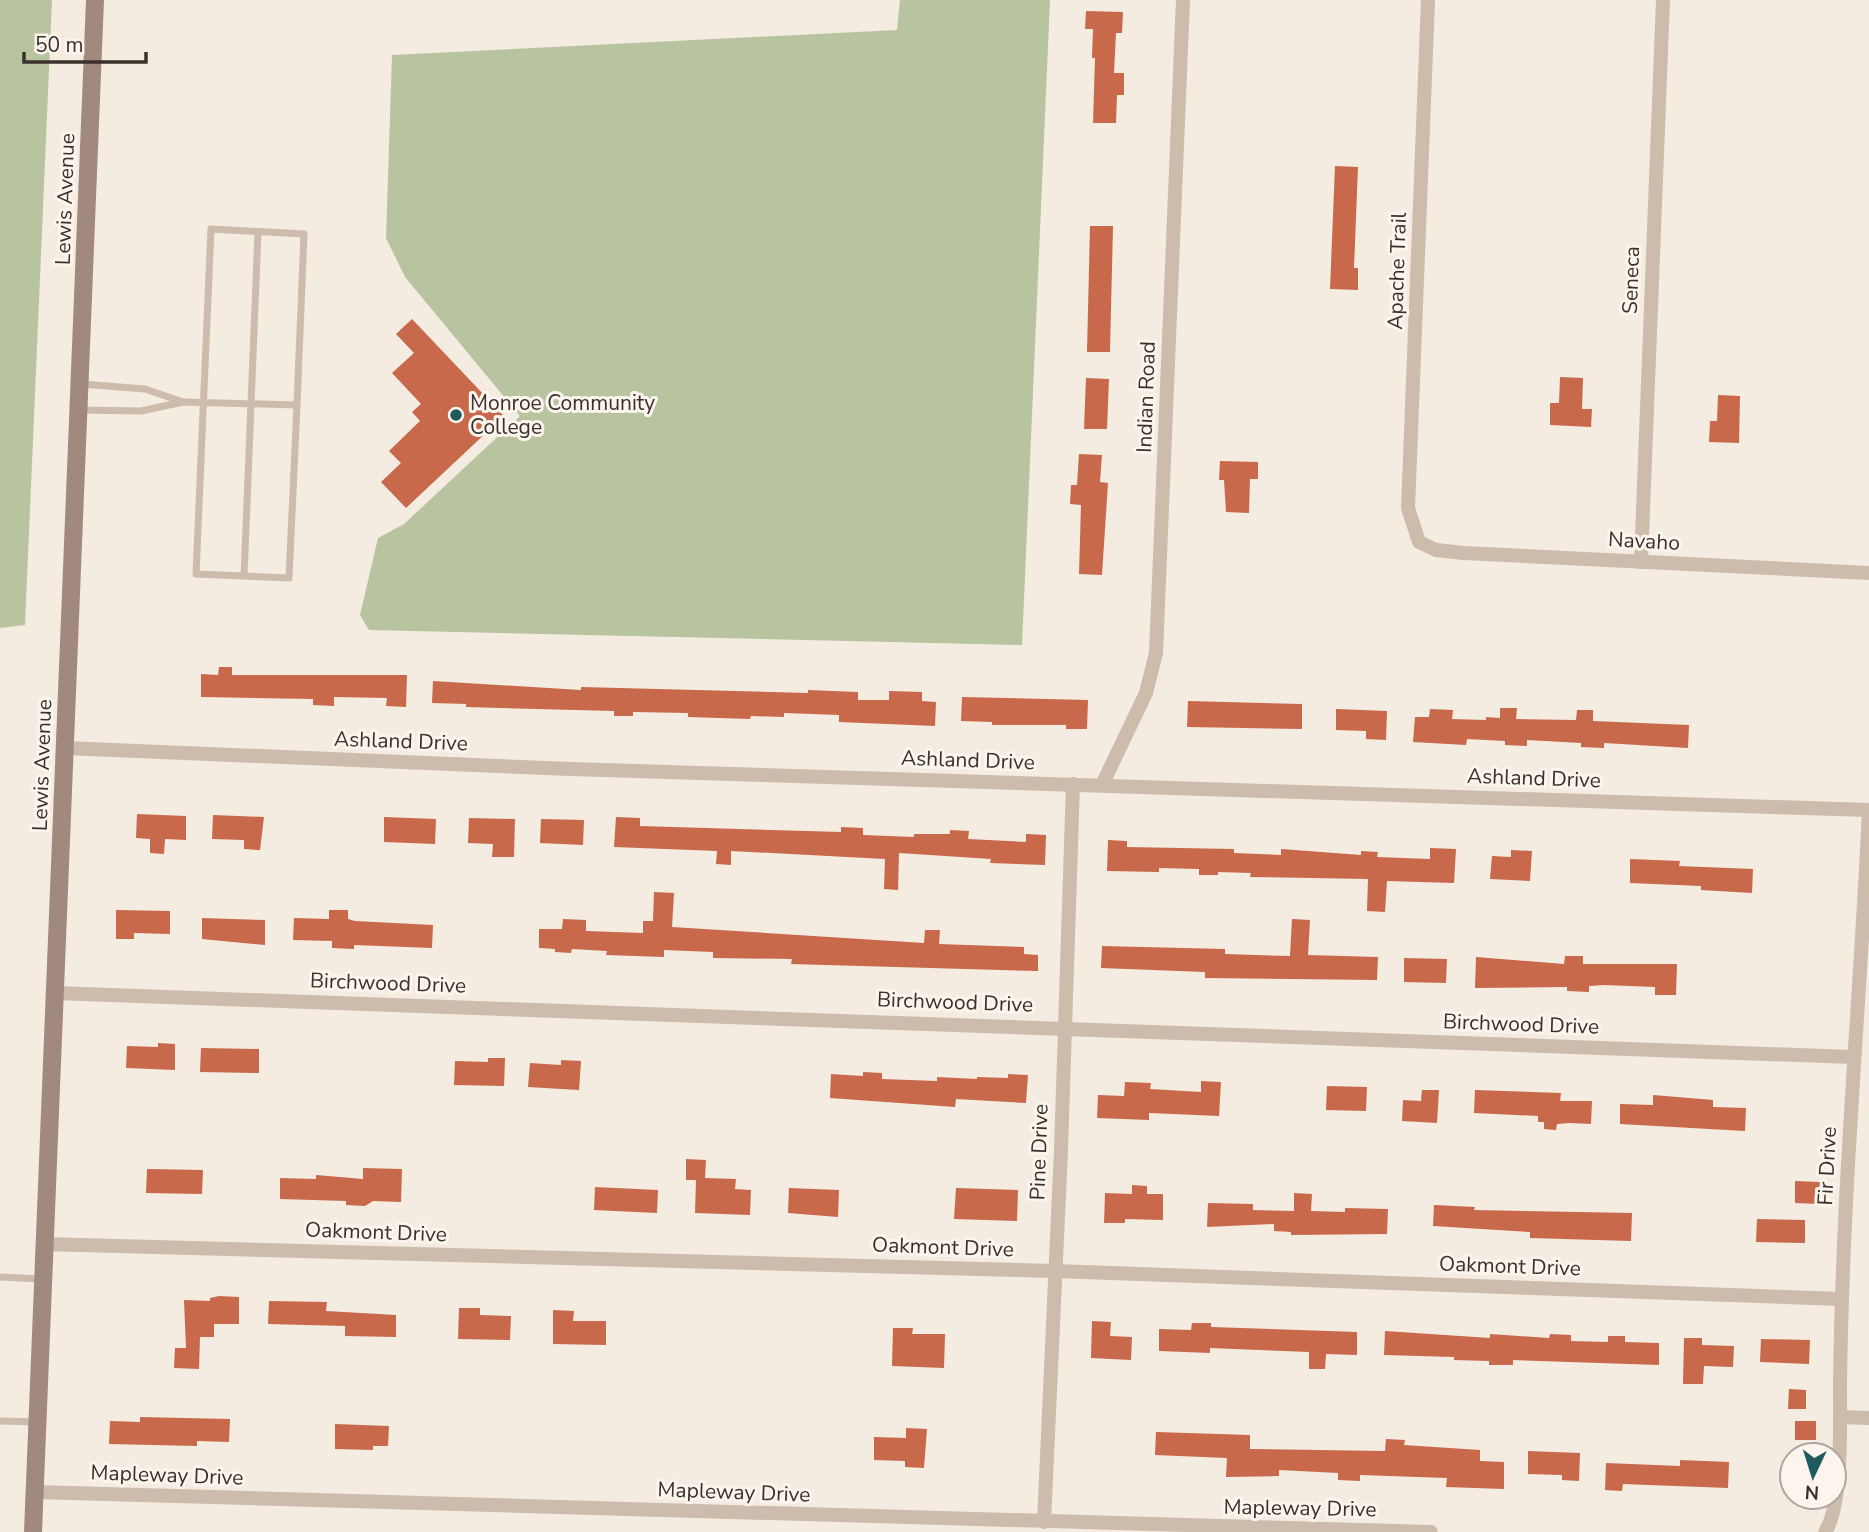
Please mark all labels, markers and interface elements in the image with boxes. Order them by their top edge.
scale bar [24,21,147,65]
text: 50 m [35,31,84,59]
street label: Lewis Avenue [49,133,81,265]
street label: Apache Trail [1381,211,1413,330]
street label: Seneca [1616,246,1646,314]
street label: Indian Road [1130,341,1162,453]
place label: Monroe Community College [470,389,655,441]
marker: Monroe Community College [448,407,464,423]
street label: Navaho [1607,525,1681,557]
street label: Lewis Avenue [26,699,58,831]
street label: Ashland Drive [334,725,468,757]
street label: Ashland Drive [901,744,1035,776]
street label: Ashland Drive [1467,762,1601,794]
street label: Birchwood Drive [309,966,467,1000]
street label: Birchwood Drive [876,985,1034,1019]
street label: Birchwood Drive [1442,1007,1600,1041]
street label: Pine Drive [1023,1103,1055,1201]
street label: Fir Drive [1811,1126,1843,1206]
street label: Oakmont Drive [305,1216,447,1248]
street label: Oakmont Drive [872,1231,1014,1263]
street label: Oakmont Drive [1439,1250,1581,1282]
north arrow [1778,1441,1848,1511]
street label: Mapleway Drive [90,1458,244,1492]
street label: Mapleway Drive [657,1475,811,1509]
text: N [1804,1478,1820,1505]
street label: Mapleway Drive [1223,1493,1377,1523]

